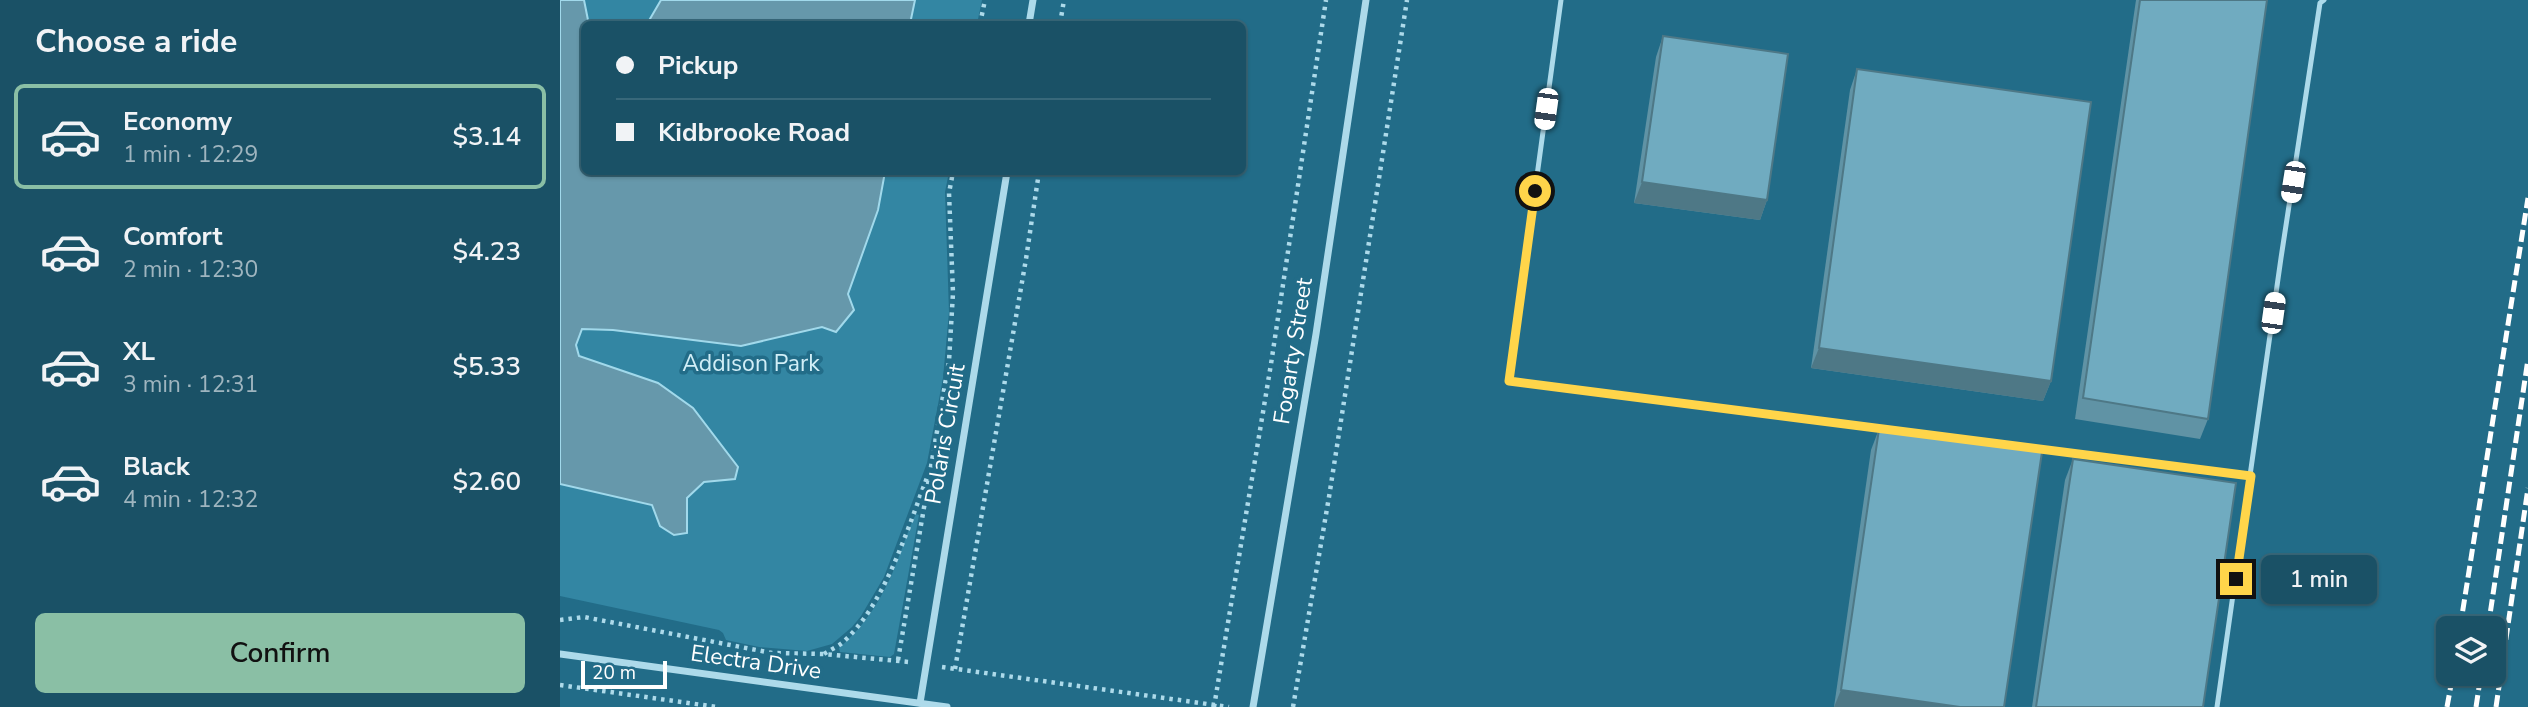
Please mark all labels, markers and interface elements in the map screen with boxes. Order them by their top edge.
text: Choose a ride [35,20,237,63]
text: Pickup [658,48,738,83]
car [1533,87,1560,131]
text: Economy [123,104,232,139]
icon: car [39,105,102,168]
text: Kidbrooke Road [658,115,850,150]
text: $3.14 [452,119,521,154]
text: 1 min · 12:29 [123,139,258,170]
car [2280,160,2307,204]
route start [1519,175,1551,207]
text: Comfort [123,219,223,254]
icon: car [39,220,102,283]
text: $4.23 [452,234,521,269]
text: 2 min · 12:30 [123,254,258,285]
street label: Fogarty Street [1266,274,1320,427]
car [2260,291,2287,335]
text: XL [123,334,155,369]
icon: car [39,335,102,398]
park label: Addison Park [682,348,820,379]
text: $5.33 [452,349,521,384]
street label: Polaris Circuit [917,360,973,507]
text: 3 min · 12:31 [123,369,258,400]
text: Black [123,449,190,484]
icon: car [39,450,102,513]
text: $2.60 [452,464,521,499]
text: 4 min · 12:32 [123,484,258,515]
callout: 1 min [2260,554,2376,604]
route end [2220,563,2252,595]
text: 1 min [2290,564,2348,595]
button: Confirm [35,613,525,693]
map controls [2436,616,2506,686]
button: layers [2436,616,2506,686]
street label: Electra Drive [689,637,823,687]
scale bar [581,658,667,690]
text: 20 m [592,660,636,686]

